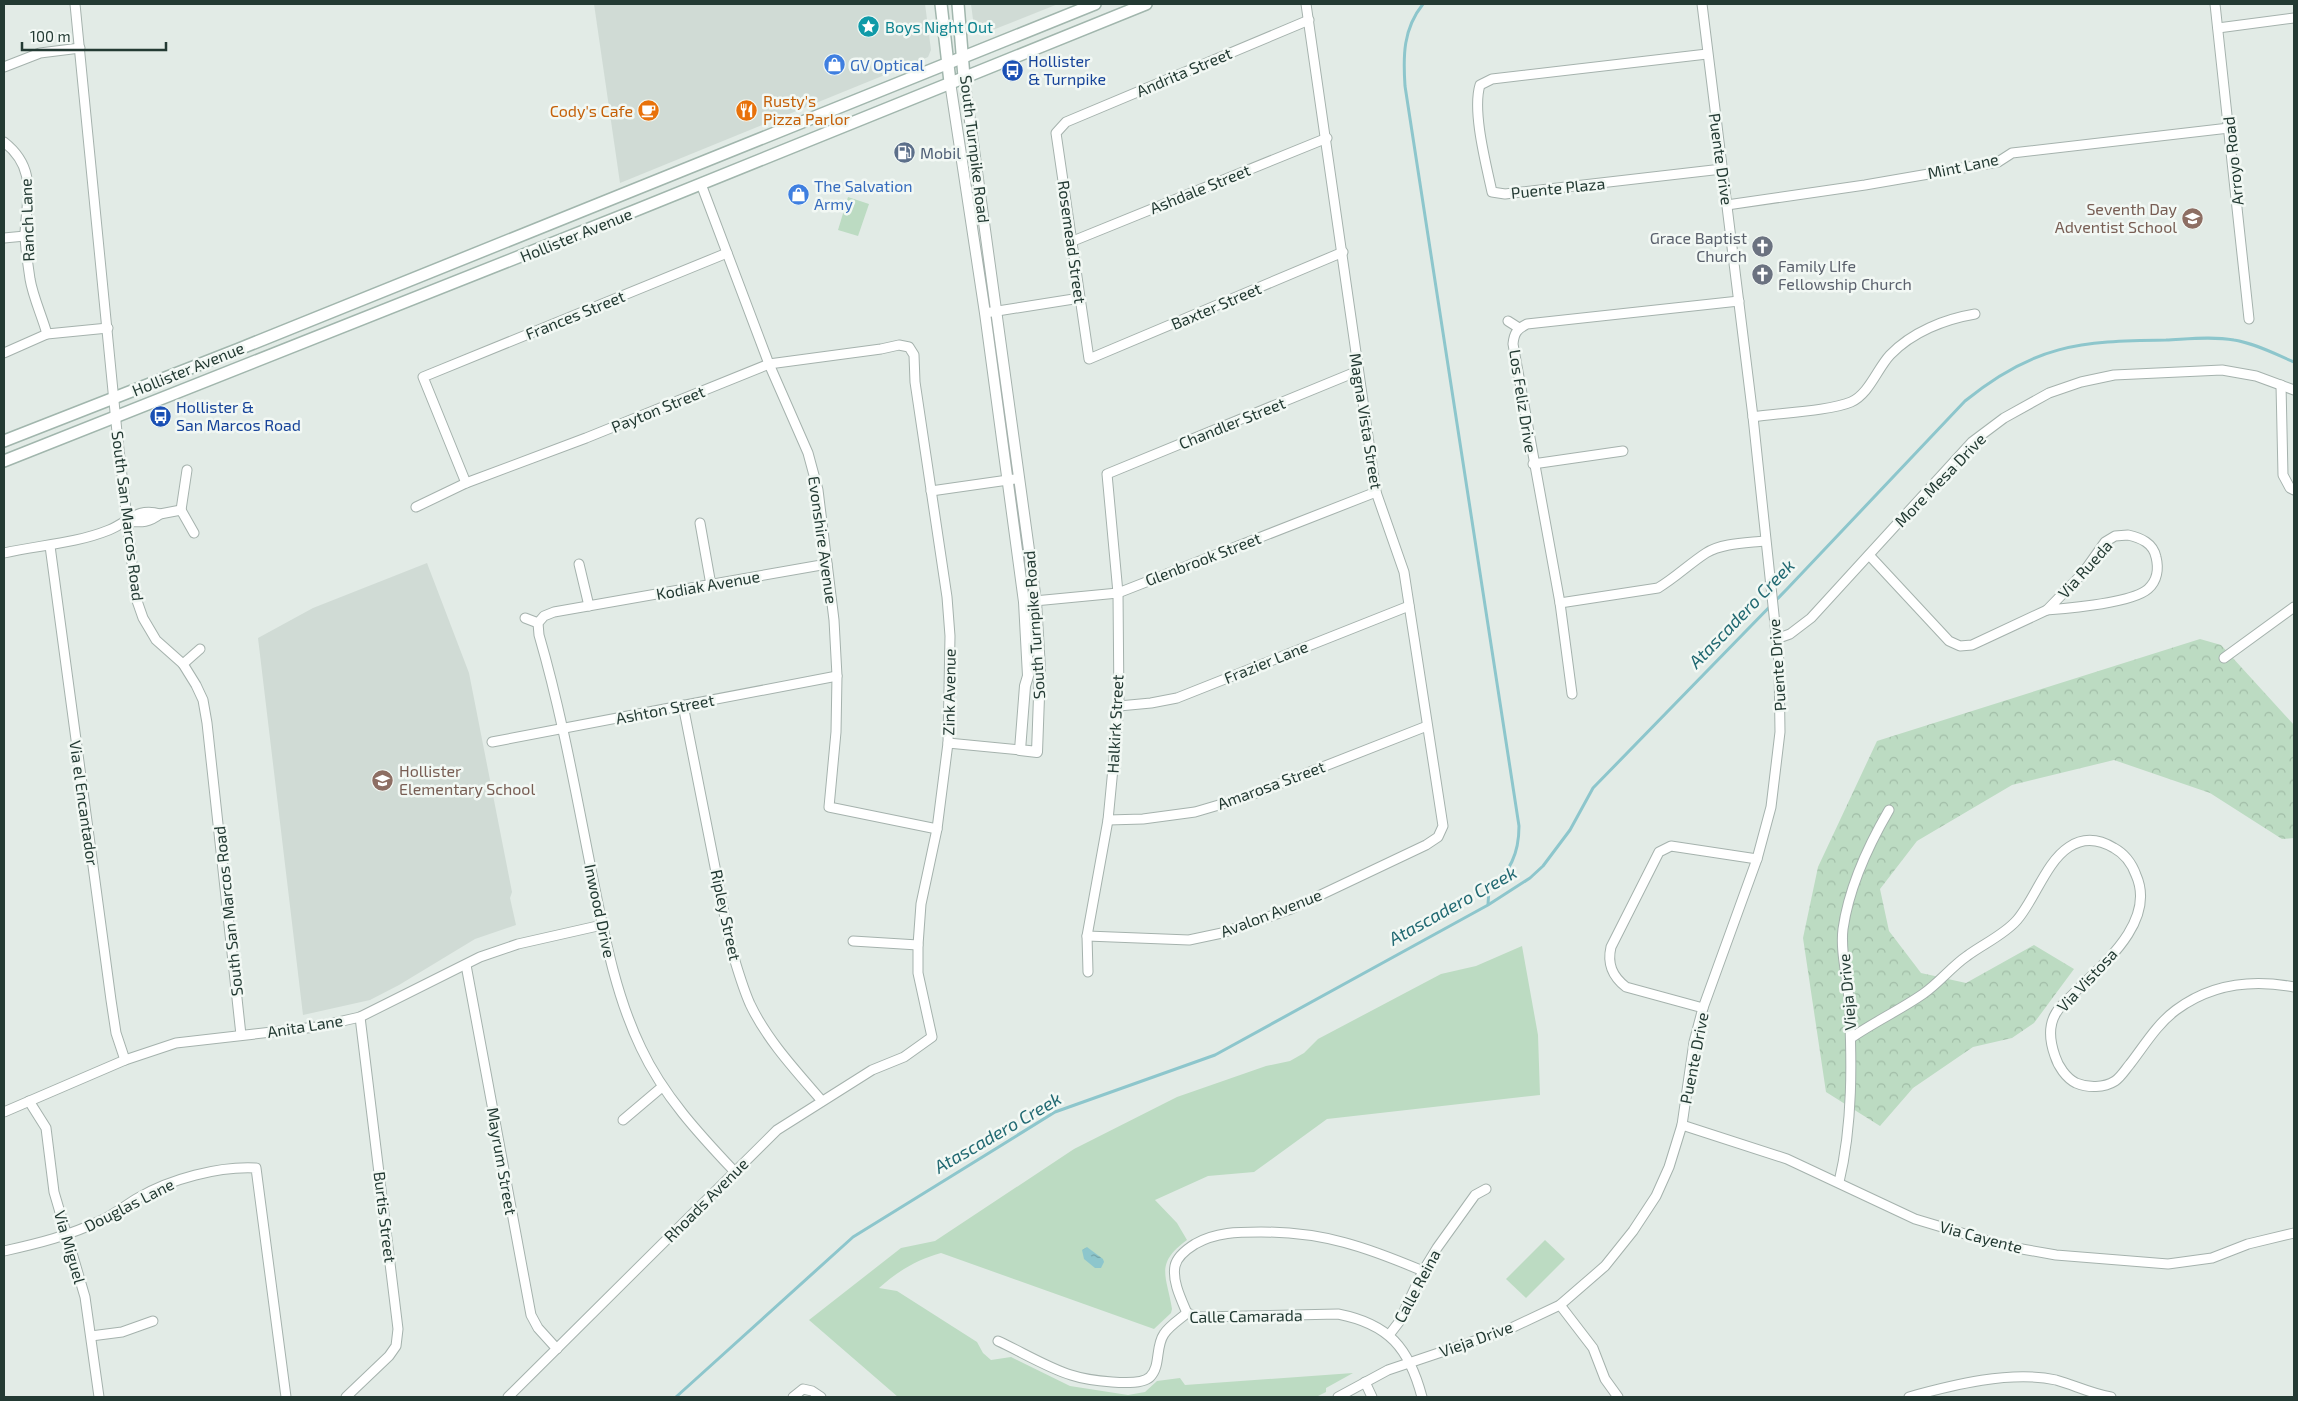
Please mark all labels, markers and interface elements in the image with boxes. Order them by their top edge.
place icon: Boys Night Out [857,15,881,39]
place label: Boys Night Out [885,17,993,36]
scale bar [22,20,166,52]
text: 100 m [30,27,71,45]
street label: Andrita Street [1133,43,1234,100]
place label: Hollister & Turnpike [1028,51,1106,88]
shop icon: GV Optical [822,53,846,77]
place label: GV Optical [850,55,925,74]
bus stop icon: Hollister & Turnpike [1000,58,1024,82]
street label: South Turnpike Road [957,74,994,224]
place label: Rusty's Pizza Parlor [763,91,850,128]
restaurant icon: Rusty's Pizza Parlor [735,98,759,122]
cafe icon: Cody's Cafe [637,99,661,123]
place label: Cody's Cafe [550,101,633,120]
street label: Puente Drive [1706,112,1737,206]
street label: Arroyo Road [2218,116,2247,207]
fuel station icon: Mobil [892,141,916,165]
place label: Mobil [920,143,961,162]
street label: Mint Lane [1926,149,2000,182]
street label: Ashdale Street [1147,160,1253,217]
street label: Puente Plaza [1510,173,1606,202]
place label: The Salvation Army [814,176,913,213]
street label: Ranch Lane [16,178,37,262]
street label: Rosemead Street [1054,179,1091,305]
shop icon: The Salvation Army [786,183,810,207]
place label: Seventh Day Adventist School [2055,199,2178,236]
street label: Hollister Avenue [517,203,635,266]
school or university icon: Seventh Day Adventist School [2181,206,2205,230]
place label: Grace Baptist Church [1650,228,1747,265]
church icon: Grace Baptist Church [1751,235,1775,259]
place label: Family LIfe Fellowship Church [1778,256,1912,293]
church icon: Family LIfe Fellowship Church [1750,263,1774,287]
street label: Baxter Street [1168,278,1264,333]
street label: Frances Street [522,286,627,343]
street label: Hollister Avenue [129,337,247,400]
street label: Los Feliz Drive [1506,348,1541,454]
street label: Magna Vista Street [1346,351,1387,490]
street label: Payton Street [608,381,707,436]
street label: Chandler Street [1176,393,1288,453]
place label: Hollister & San Marcos Road [176,397,301,434]
bus stop icon: Hollister & San Marcos Road [148,404,172,428]
street label: More Mesa Drive [1890,429,1989,530]
street label: South San Marcos Road [109,430,148,602]
street label: Evonshire Avenue [805,475,842,605]
street label: Glenbrook Street [1142,528,1263,589]
street label: Via Rueda [2054,536,2116,602]
street label: South Turnpike Road [1019,550,1048,700]
water label: Atascadero Creek [1683,554,1799,673]
street label: Kodiak Avenue [655,566,761,603]
street label: Puente Drive [1764,618,1789,712]
street label: Frazier Lane [1221,636,1311,687]
street label: Zink Avenue [938,648,959,736]
street label: Halkirk Street [1102,674,1127,774]
street label: Ashton Street [614,690,716,727]
street label: Via el Encantador [66,739,103,867]
street label: Amarosa Street [1214,756,1327,813]
place label: Hollister Elementary School [399,761,535,798]
school or university icon: Hollister Elementary School [371,768,395,792]
street label: South San Marcos Road [209,825,246,997]
water label: Atascadero Creek [1384,861,1520,950]
street label: Inwood Drive [581,862,620,960]
street label: Ripley Street [708,868,745,962]
street label: Avalon Avenue [1218,885,1324,941]
street label: Via Vistosa [2053,944,2121,1015]
street label: Vieja Drive [1834,953,1860,1031]
street label: Anita Lane [266,1010,344,1041]
street label: Puente Drive [1675,1011,1712,1105]
water label: Atascadero Creek [929,1087,1065,1178]
street label: Mayrum Street [484,1106,521,1216]
street label: Rhoads Avenue [660,1154,752,1246]
street label: Burtis Street [370,1170,401,1264]
street label: Douglas Lane [81,1174,177,1235]
street label: Via Miguel [51,1208,90,1286]
street label: Via Cayente [1938,1216,2025,1257]
street label: Calle Reina [1389,1246,1444,1326]
street label: Calle Camarada [1189,1305,1303,1326]
street label: Vieja Drive [1437,1316,1515,1362]

